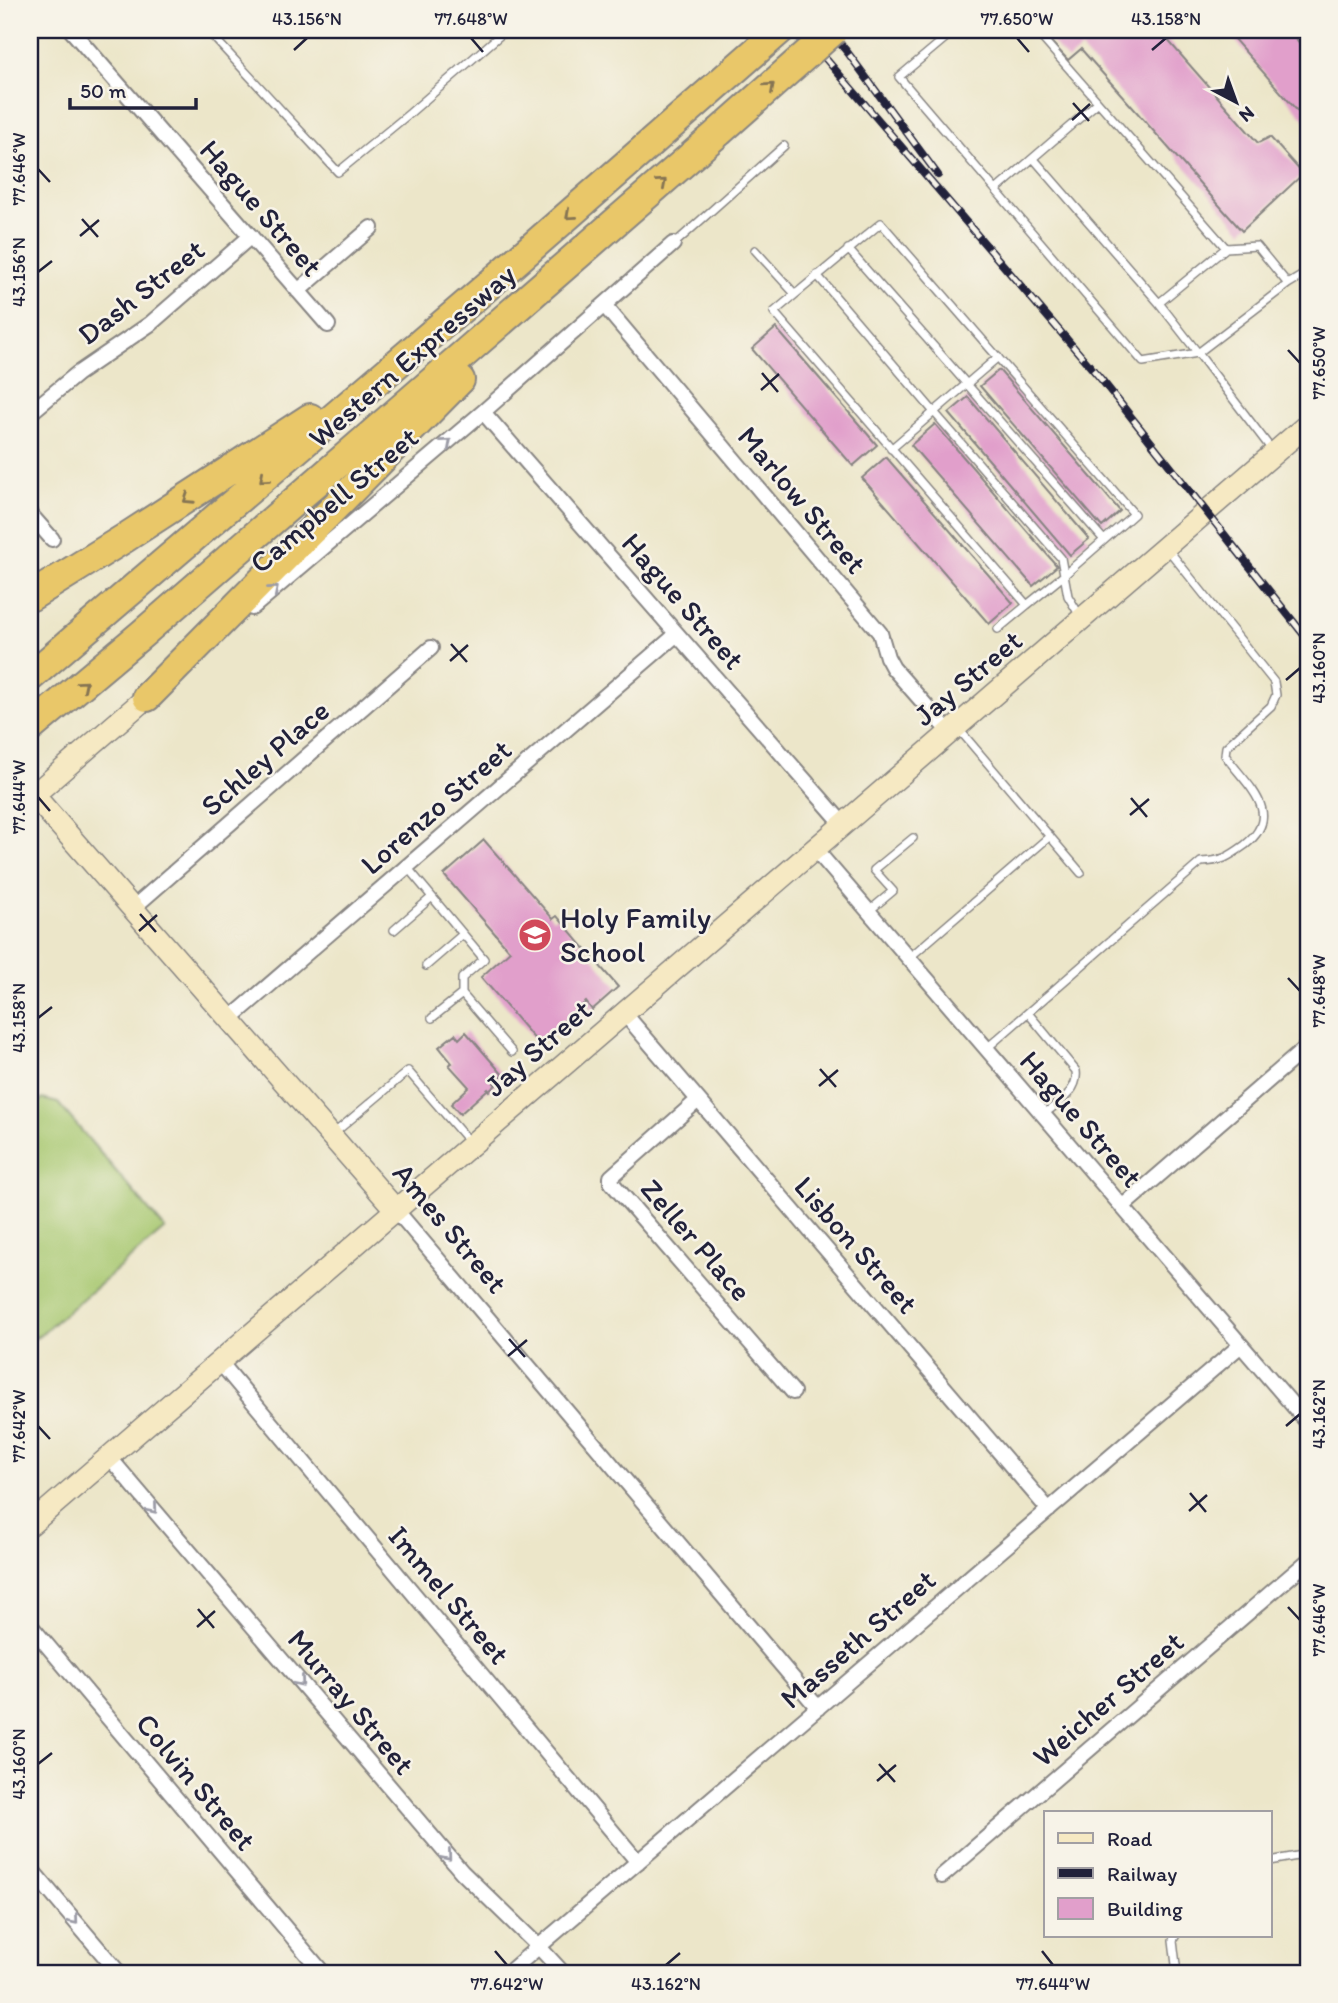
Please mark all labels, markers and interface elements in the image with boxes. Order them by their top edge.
text: 43.156°N [272,8,342,30]
text: 77.648°W [434,8,508,30]
text: 77.650°W [980,8,1054,30]
text: 43.158°N [1131,8,1201,30]
scale bar [70,66,196,110]
north arrow [1202,66,1272,136]
text: 50 m [80,78,127,103]
one-way arrow [762,83,775,95]
text: N [1234,102,1259,127]
street label: Hague Street [192,132,331,284]
text: 77.646°W [8,133,30,205]
one-way arrow [654,178,667,191]
one-way arrow [565,207,578,219]
street label: Dash Street [70,231,211,353]
text: 43.156°N [8,237,30,307]
street label: Western Expressway [301,256,523,456]
text: 77.650°W [1308,326,1330,400]
street label: Campbell Street [242,418,425,581]
street label: Marlow Street [730,418,875,581]
one-way arrow [439,439,452,451]
one-way arrow [259,470,272,482]
one-way arrow [182,490,195,503]
street label: Hague Street [614,525,753,677]
one-way arrow [265,586,278,598]
street label: Jay Street [906,622,1029,734]
text: 43.160°N [1308,632,1330,704]
one-way arrow [75,680,87,693]
street label: Schley Place [193,692,337,824]
street label: Lorenzo Street [353,731,519,882]
text: 77.644°W [8,760,30,834]
place label: Holy Family School [560,899,711,970]
school or university icon: Holy Family School [516,916,554,954]
text: 77.648°W [1308,954,1330,1028]
text: 43.158°N [8,983,30,1053]
street label: Jay Street [476,991,599,1104]
street label: Hague Street [1012,1043,1151,1195]
street label: Ames Street [385,1155,516,1300]
street label: Lisbon Street [787,1168,926,1321]
street label: Zeller Place [633,1171,760,1309]
text: 43.162°N [1308,1379,1330,1449]
text: 77.642°W [8,1390,30,1462]
one-way arrow [145,1500,157,1513]
street label: Immel Street [381,1518,518,1672]
street label: Masseth Street [772,1561,943,1716]
text: 77.646°W [1308,1584,1330,1656]
street label: Murray Street [280,1621,423,1782]
street label: Weicher Street [1024,1623,1191,1774]
one-way arrow [292,1674,304,1687]
street label: Colvin Street [128,1705,265,1858]
text: 43.160°N [8,1728,30,1800]
legend [1044,1811,1272,1937]
text: Road [1107,1826,1153,1851]
one-way arrow [439,1848,452,1860]
text: Railway [1107,1861,1177,1886]
text: Building [1107,1896,1183,1921]
one-way arrow [66,1912,78,1925]
text: 77.642°W [471,1973,543,1995]
text: 43.162°N [631,1973,701,1995]
text: 77.644°W [1016,1973,1090,1995]

